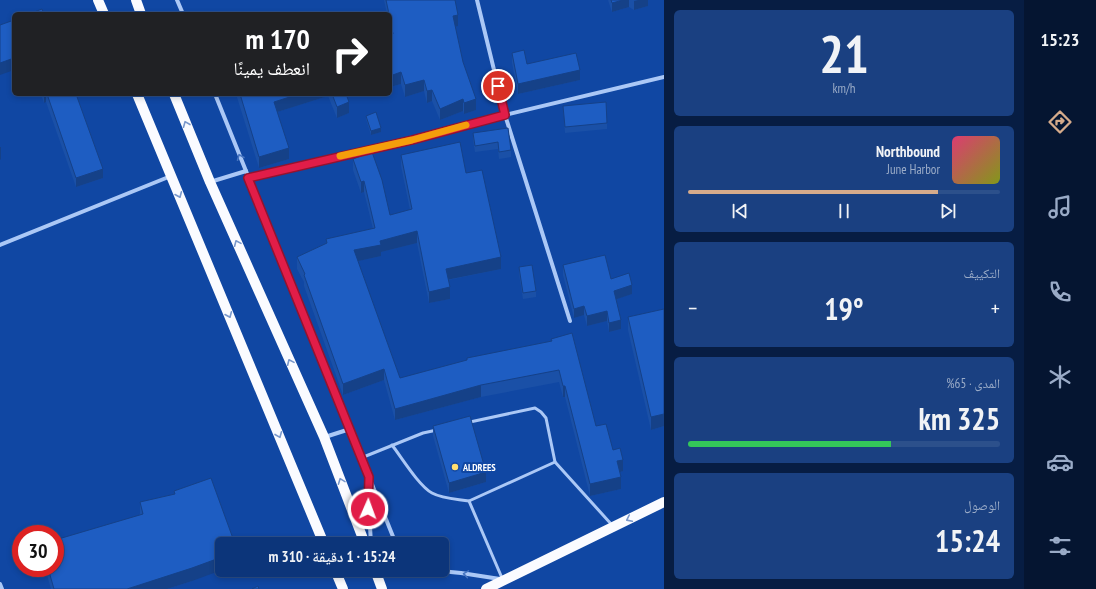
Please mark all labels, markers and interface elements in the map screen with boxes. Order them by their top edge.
text: 170 m [246,20,310,57]
text: 21 [819,20,869,87]
icon: right [324,28,376,80]
text: 15:23 [1041,28,1079,51]
text: انعطف يمينًا [234,57,310,80]
pin [481,69,515,103]
icon: arrive [487,75,509,97]
text: km/h [832,80,856,97]
icon: directions [1046,108,1074,136]
one-way arrow [183,120,191,128]
text: Northbound [876,142,940,161]
one-way arrow [237,154,245,162]
text: June Harbor [887,161,940,178]
one-way arrow [174,190,182,198]
icon: music [1046,193,1074,221]
icon: previous [729,200,751,222]
icon: pause [833,200,855,222]
icon: next [937,200,959,222]
one-way arrow [234,240,242,248]
text: التكييف [964,265,1000,282]
icon: phone [1046,278,1074,306]
text: 19° [824,289,864,328]
text: − [688,294,697,322]
text: + [991,294,1000,322]
one-way arrow [224,310,232,318]
one-way arrow [287,358,295,366]
icon: climate [1046,363,1074,391]
text: المدى · 65% [946,375,1000,392]
text: 325 km [919,399,1000,438]
one-way arrow [274,430,282,438]
icon: car [1046,448,1074,476]
place label: ALDREES [462,461,496,474]
marker: ALDREES [450,462,460,472]
one-way arrow [337,478,345,485]
position arrow [347,488,389,530]
text: الوصول [964,497,1000,514]
one-way arrow [626,514,633,522]
text: 15:24 [935,521,1000,560]
speed limit sign: 30 [12,525,64,577]
icon: filters [1046,532,1074,560]
text: 15:24 · 1 دقيقة · 310 m [268,547,396,566]
one-way arrow [463,570,469,579]

